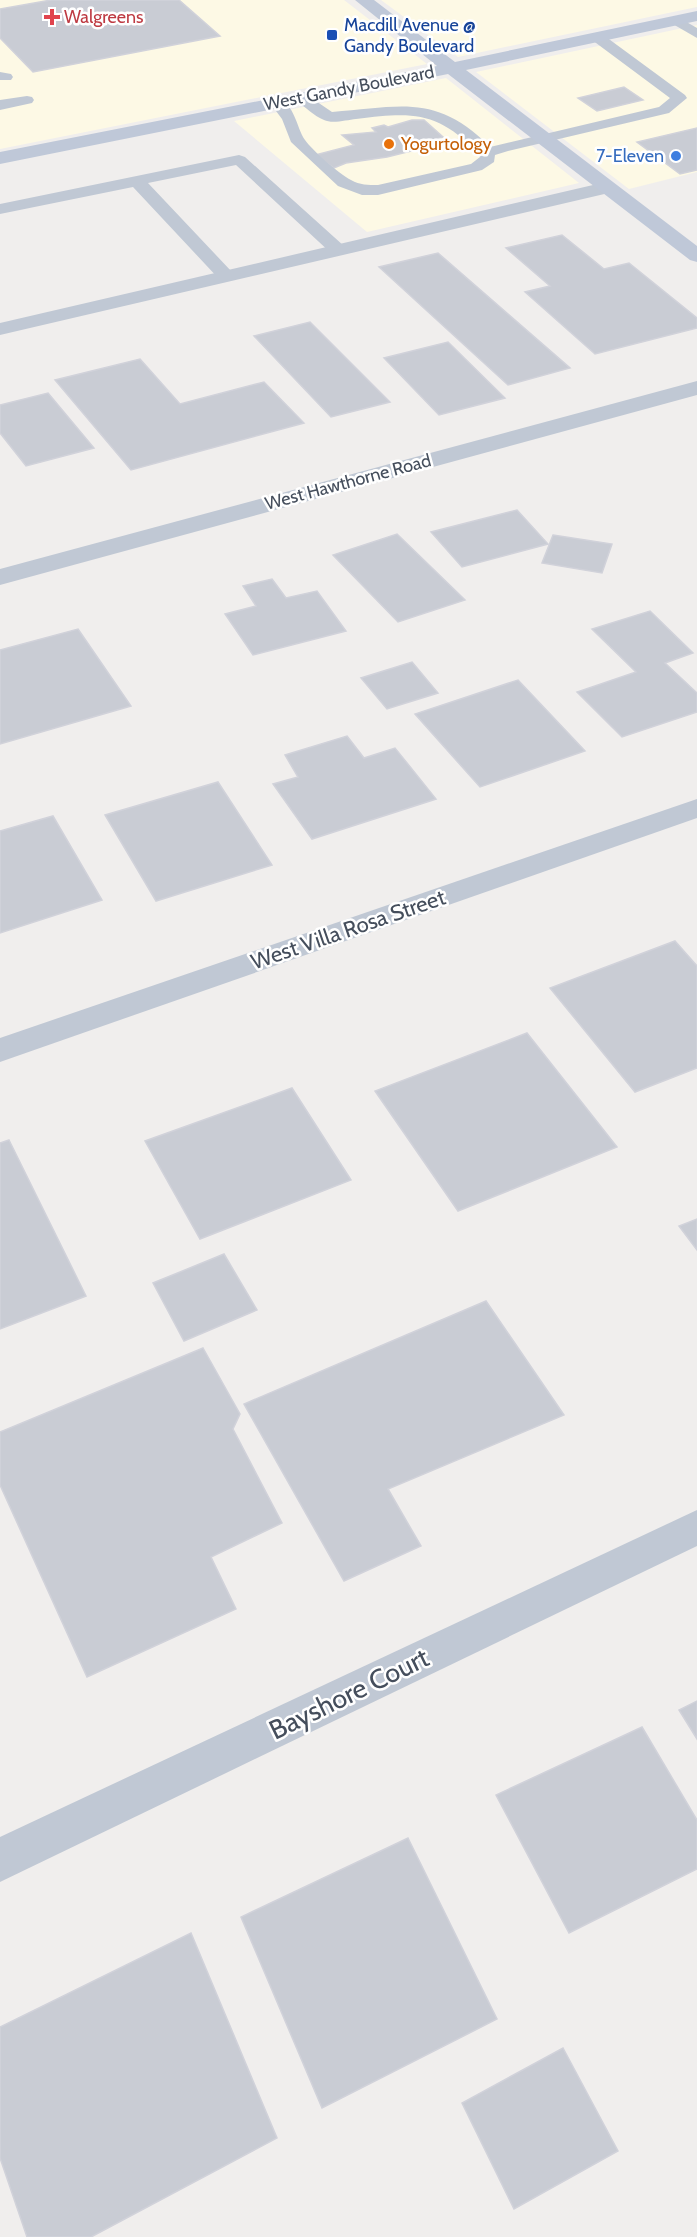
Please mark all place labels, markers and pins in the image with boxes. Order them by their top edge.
place label: Walgreens [64,6,144,28]
marker: Walgreens [45,10,59,24]
place label: Macdill Avenue @ Gandy Boulevard [344,14,476,57]
marker: Macdill Avenue @ Gandy Boulevard [325,28,339,42]
place label: Yogurtology [400,133,492,155]
marker: Yogurtology [382,137,396,151]
place label: 7-Eleven [596,145,664,167]
marker: 7-Eleven [669,149,683,163]

